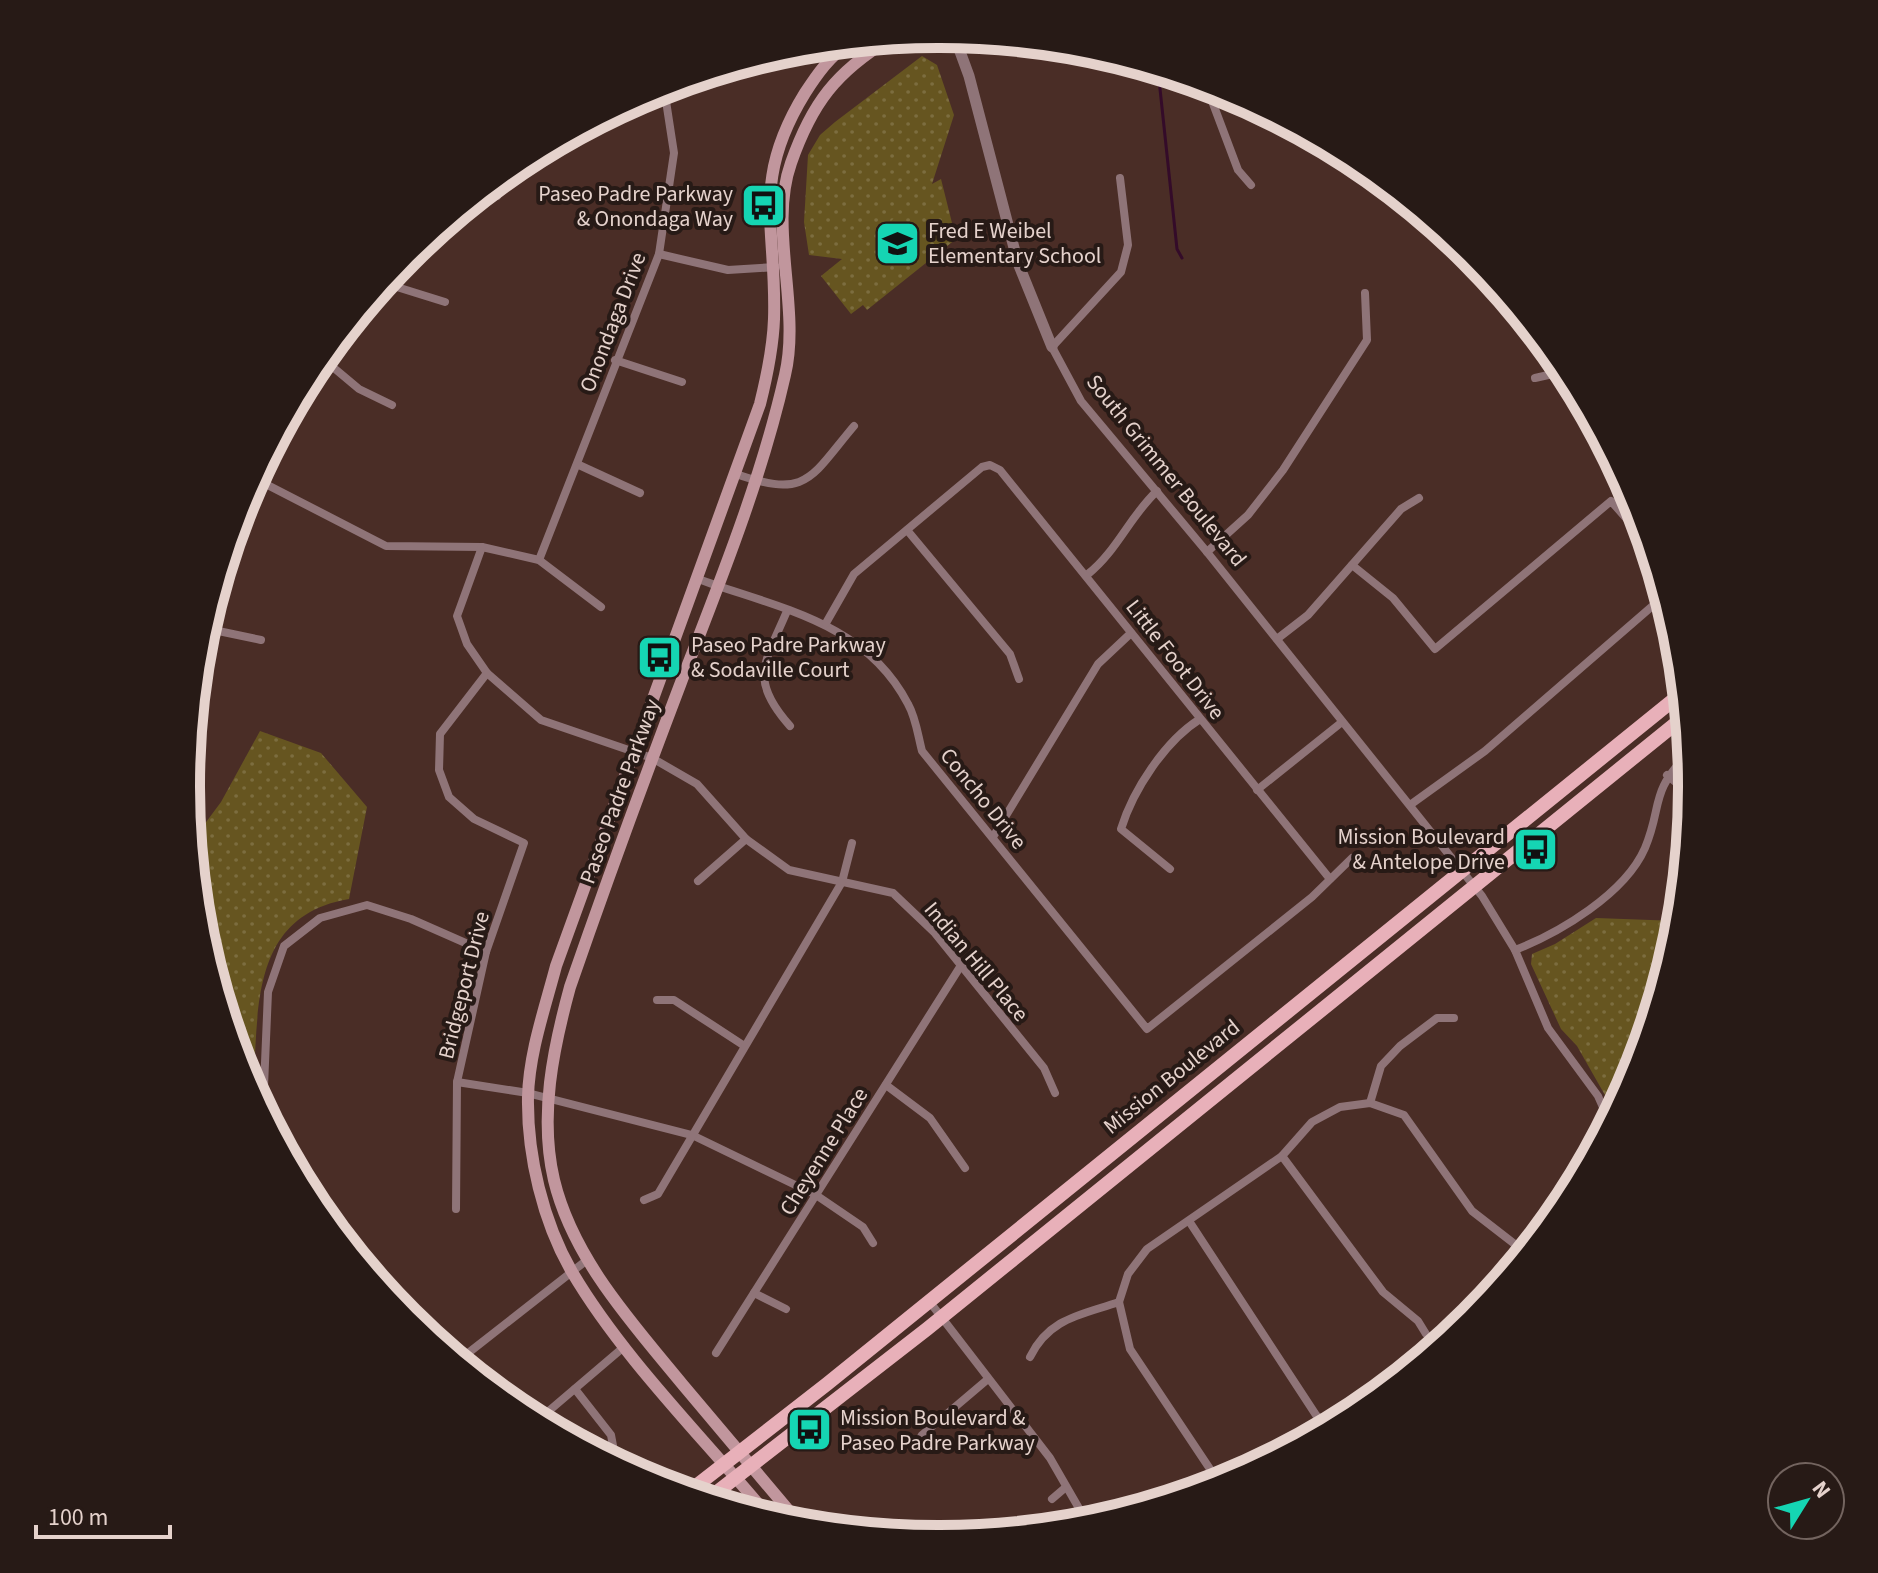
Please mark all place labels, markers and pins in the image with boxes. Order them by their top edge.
place label: Paseo Padre Parkway & Onondaga Way [538,178,734,235]
bus stop icon: Paseo Padre Parkway & Onondaga Way [740,182,788,230]
place label: Fred E Weibel Elementary School [928,215,1101,272]
school or university icon: Fred E Weibel Elementary School [873,219,921,267]
place label: Paseo Padre Parkway & Sodaville Court [691,629,886,686]
bus stop icon: Paseo Padre Parkway & Sodaville Court [636,633,684,681]
place label: Mission Boulevard & Antelope Drive [1337,821,1505,878]
bus stop icon: Mission Boulevard & Antelope Drive [1512,825,1560,873]
place label: Mission Boulevard & Paseo Padre Parkway [840,1402,1035,1459]
bus stop icon: Mission Boulevard & Paseo Padre Parkway [785,1406,833,1454]

